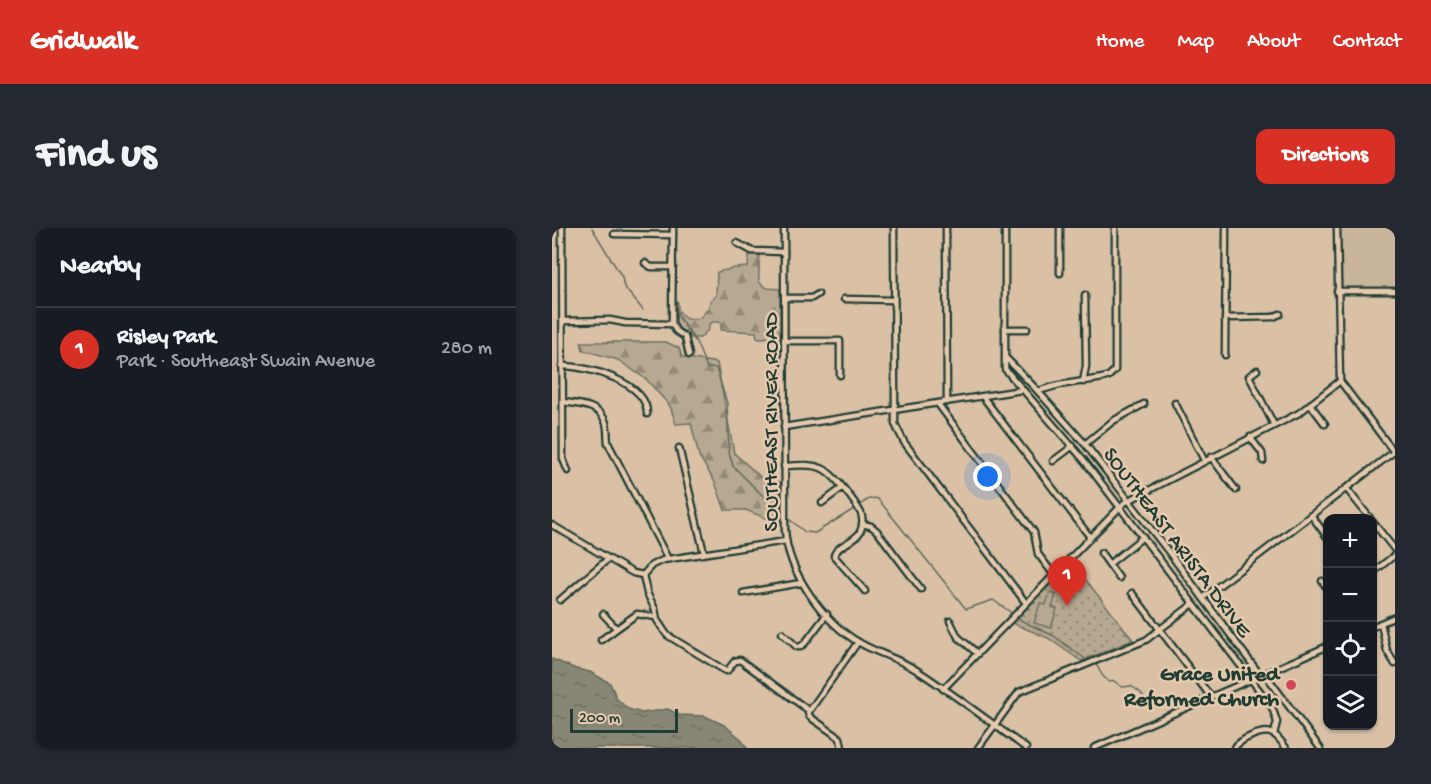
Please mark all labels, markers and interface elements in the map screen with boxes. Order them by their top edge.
text: Gridwalk [30,26,136,59]
text: Home [1096,30,1144,55]
text: Map [1177,30,1214,55]
text: About [1247,30,1300,55]
text: Contact [1333,30,1401,55]
button: Directions [1256,129,1395,184]
text: Find us [36,132,156,181]
text: Nearby [60,252,141,283]
street label: SOUTHEAST RIVER ROAD [760,312,786,532]
text: Risley Park [117,325,216,351]
text: 1 [75,338,84,361]
text: 280 m [441,338,492,361]
text: Park · Southeast Swain Avenue [117,351,375,374]
street label: SOUTHEAST ARISTA DRIVE [1096,443,1257,645]
your location [973,462,1002,491]
map controls [1323,514,1377,730]
button: + [1323,514,1377,568]
pin: 1 [1048,556,1086,606]
button: − [1323,568,1377,622]
button: locate [1323,622,1377,676]
place label: Grace United Reformed Church [1123,663,1281,714]
button: layers [1323,676,1377,730]
marker: Grace United Reformed Church [1284,678,1298,692]
scale bar [570,706,678,733]
text: 200 m [579,710,620,729]

